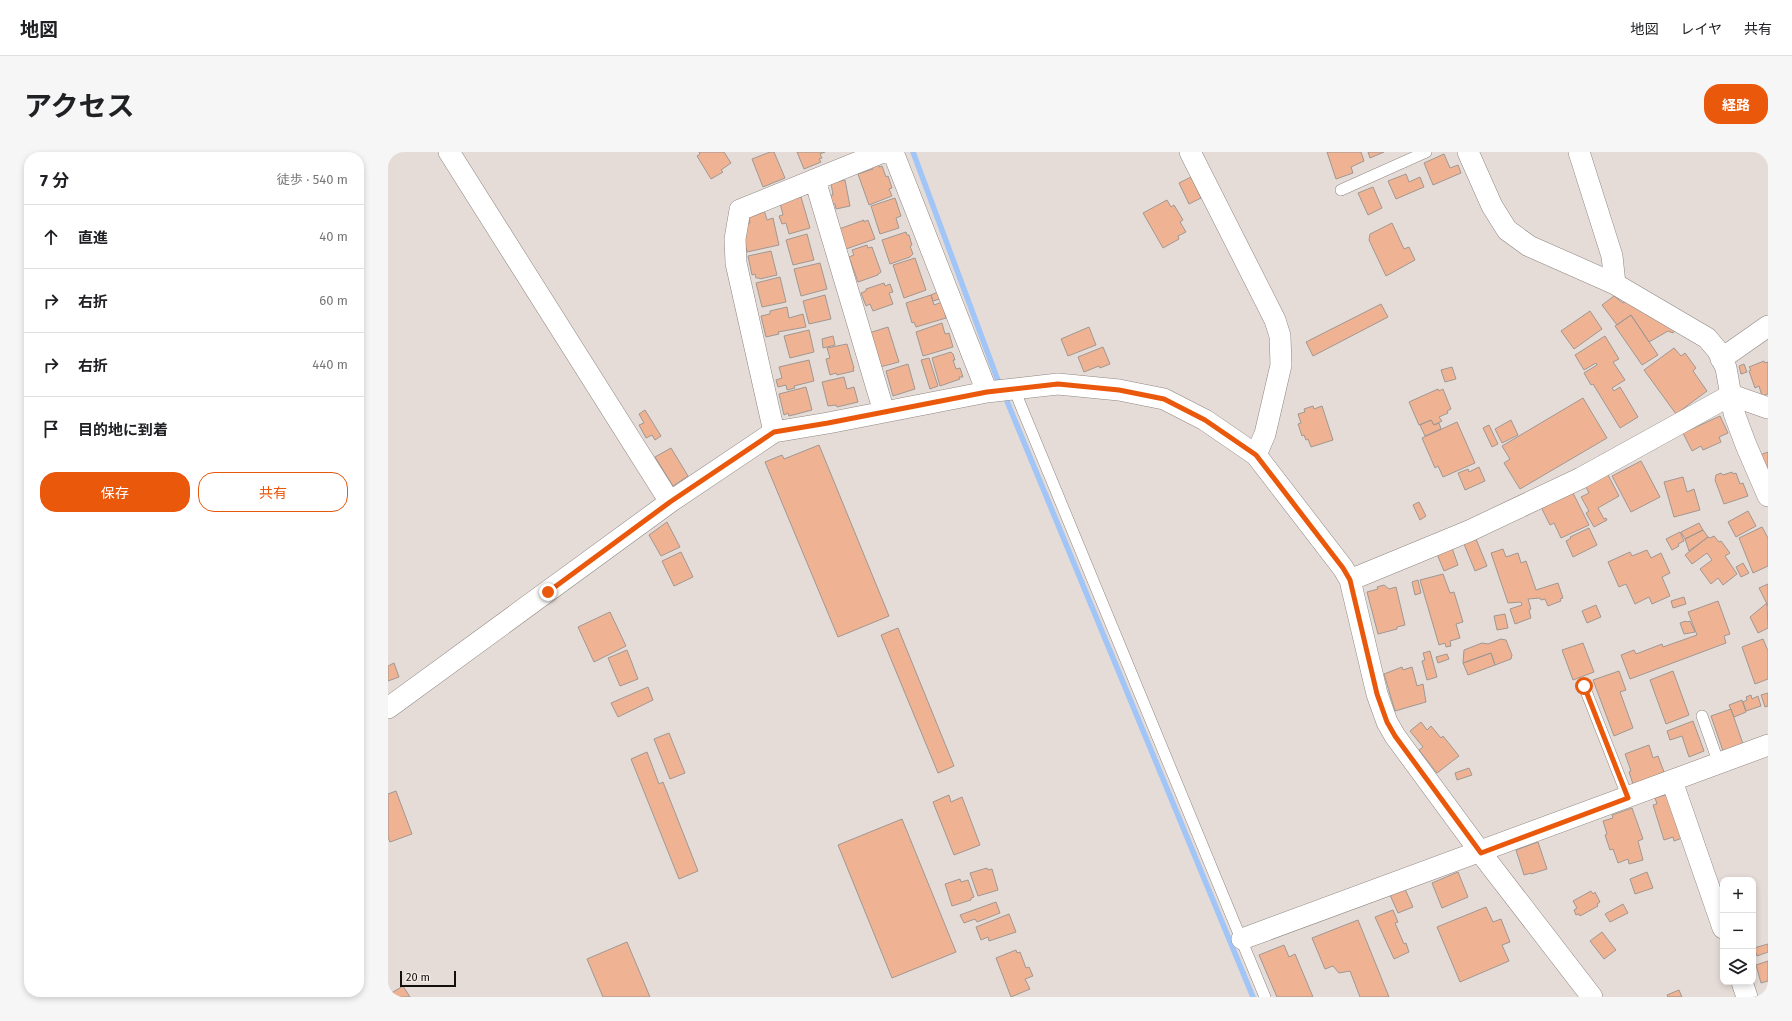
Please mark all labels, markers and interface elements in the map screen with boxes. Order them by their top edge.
text: 地図 [20,18,58,41]
text: 地図 [1630,21,1658,38]
text: レイヤ [1680,21,1722,38]
text: 共有 [1744,21,1772,38]
button: 経路 [1704,84,1768,124]
text: アクセス [24,90,135,123]
text: 7 分 [40,170,69,191]
text: 徒歩 · 540 m [277,172,348,187]
icon: ahead [40,226,62,248]
text: 直進 [78,229,108,247]
text: 40 m [319,229,348,244]
icon: right [40,290,62,312]
text: 右折 [78,293,108,311]
text: 60 m [319,293,348,308]
icon: right [40,354,62,376]
text: 右折 [78,357,108,375]
text: 440 m [312,357,348,372]
icon: arrive [40,418,62,440]
text: 目的地に到着 [78,421,168,439]
button: 保存 [40,472,190,512]
button: 共有 [198,472,348,512]
route end [539,583,557,601]
route start [1575,677,1593,695]
map controls [1720,877,1756,985]
button: + [1720,877,1756,913]
button: − [1720,913,1756,949]
button: layers [1720,949,1756,985]
scale bar [400,969,456,988]
text: 20 m [406,971,430,984]

